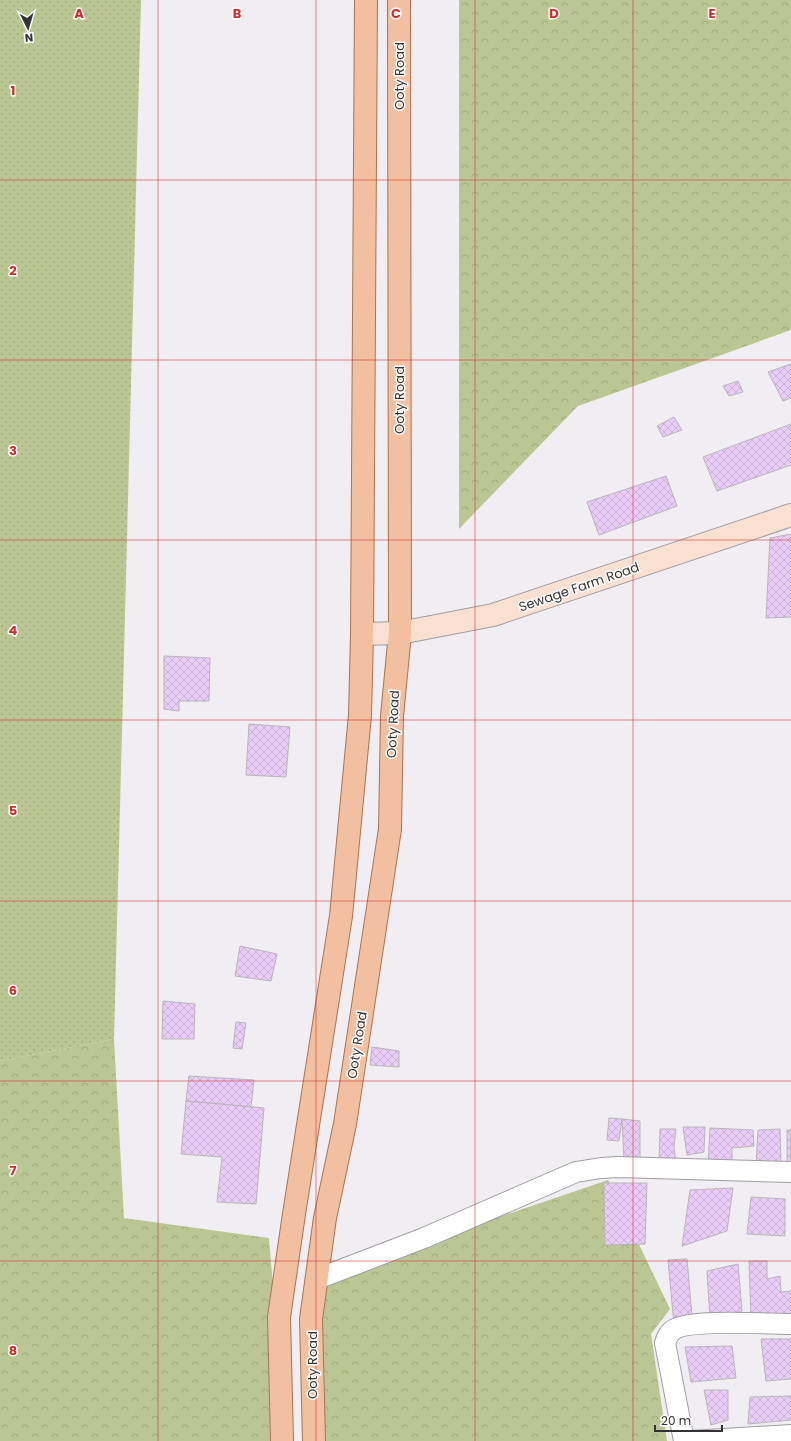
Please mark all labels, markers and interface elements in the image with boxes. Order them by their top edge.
text: A [74,4,84,23]
text: B [233,4,242,23]
text: C [391,4,401,23]
text: D [549,4,559,23]
text: E [708,4,716,23]
north arrow [8,8,48,48]
text: N [24,30,34,46]
street label: Ooty Road [390,42,409,110]
text: 1 [11,81,15,100]
text: 2 [9,261,17,280]
street label: Ooty Road [390,366,409,434]
text: 3 [9,441,17,460]
street label: Sewage Farm Road [516,557,642,617]
text: 4 [9,621,18,640]
street label: Ooty Road [382,690,404,758]
text: 5 [9,801,17,820]
text: 6 [9,981,17,1000]
street label: Ooty Road [342,1010,372,1080]
text: 7 [10,1161,17,1180]
street label: Ooty Road [303,1331,322,1399]
text: 8 [9,1341,17,1360]
scale bar [655,1407,722,1433]
text: 20 m [661,1412,691,1429]

